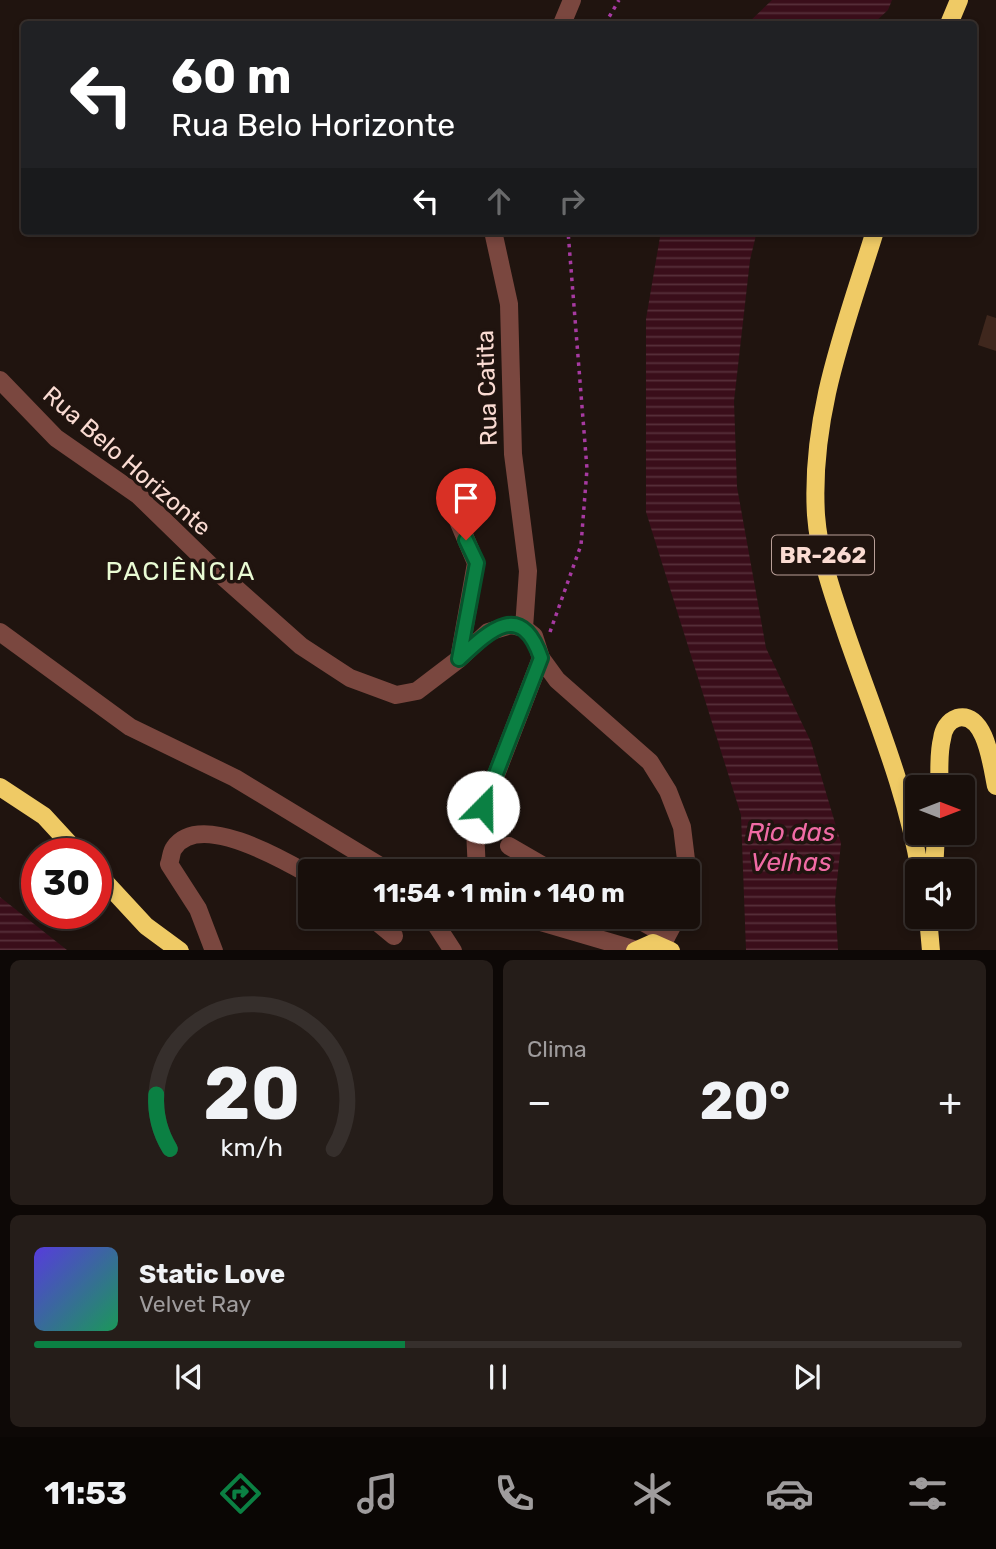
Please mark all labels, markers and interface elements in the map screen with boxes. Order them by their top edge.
text: 60 m [171,47,292,105]
icon: left [56,49,147,140]
text: Rua Belo Horizonte [171,106,455,144]
icon: left [407,182,445,220]
icon: ahead [480,182,518,220]
icon: right [553,182,591,220]
street label: Rua Catita [471,329,503,447]
street label: Rua Belo Horizonte [37,381,217,541]
pin [436,468,496,540]
icon: arrive [447,479,485,517]
road number: BR-262 [772,536,874,575]
district label: PACIÊNCIA [106,556,256,587]
position arrow [446,770,520,844]
north arrow [905,775,975,845]
map controls [905,775,975,929]
water label: Rio das Velhas [747,817,835,878]
speed limit sign: 30 [21,838,112,929]
button: sound [905,859,975,929]
text: 11:54 · 1 min · 140 m [373,878,625,909]
text: Clima [527,1035,587,1063]
text: 20 [203,1051,300,1137]
text: 20° [700,1070,790,1132]
text: − [527,1079,552,1125]
text: + [938,1079,962,1125]
text: km/h [220,1132,283,1161]
text: Static Love [139,1259,285,1290]
text: Velvet Ray [139,1290,251,1318]
icon: previous [170,1358,208,1396]
icon: pause [479,1358,517,1396]
icon: next [788,1358,826,1396]
icon: directions [216,1469,265,1518]
icon: music [353,1469,402,1518]
icon: phone [490,1469,539,1518]
icon: climate [628,1469,677,1518]
icon: car [765,1469,814,1518]
icon: filters [903,1469,952,1518]
text: 11:53 [44,1474,127,1512]

